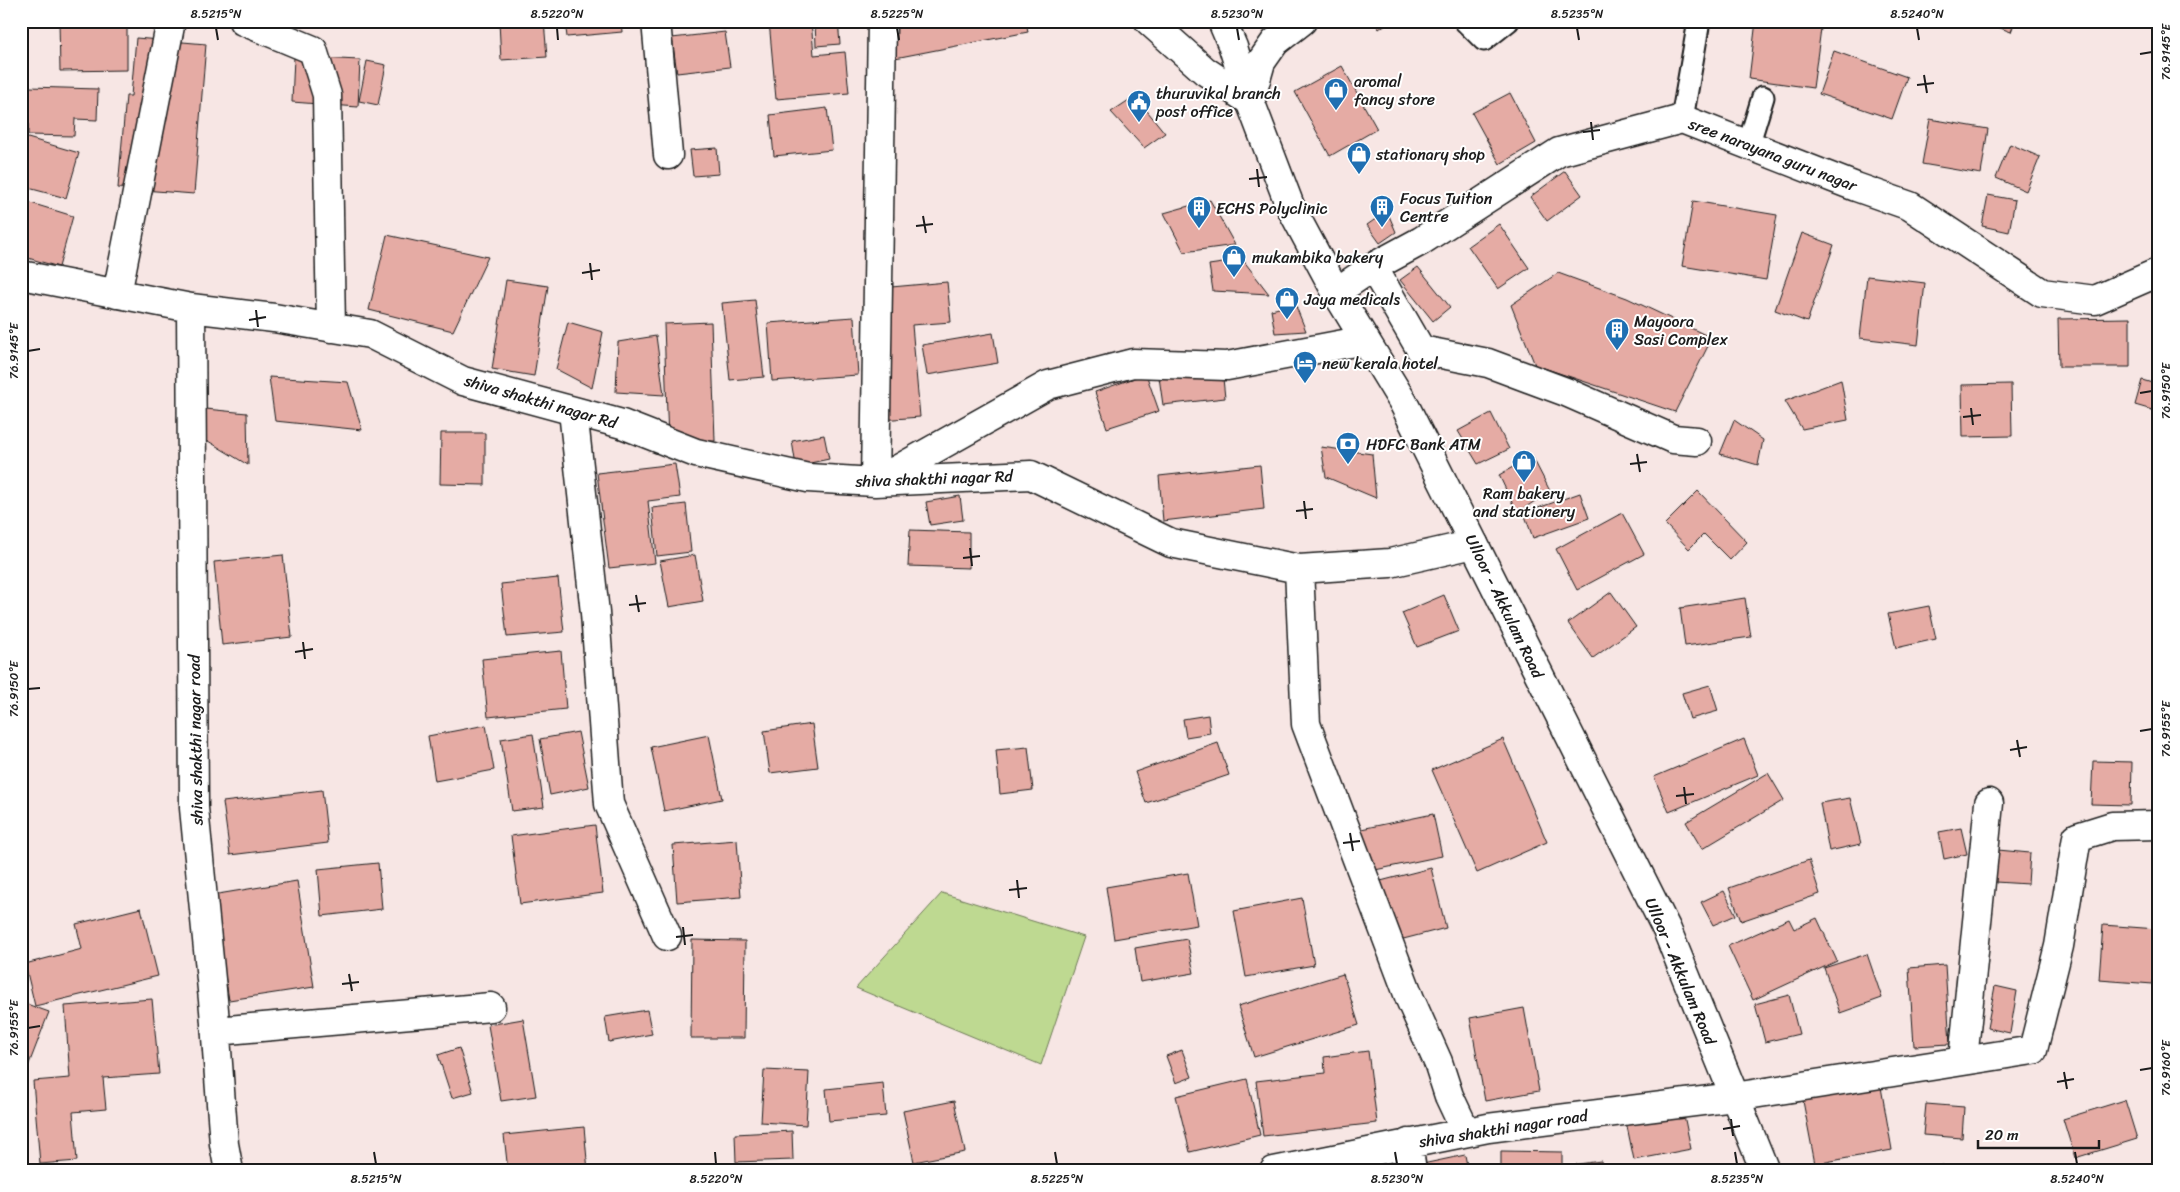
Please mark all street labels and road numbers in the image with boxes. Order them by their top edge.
street label: sree narayana guru nagar [1683,109,1863,200]
street label: shiva shakthi nagar Rd [460,366,622,438]
street label: shiva shakthi nagar Rd [854,461,1015,496]
street label: Ulloor - Akkulam Road [1457,529,1553,685]
street label: shiva shakthi nagar road [179,653,212,827]
street label: Ulloor - Akkulam Road [1636,893,1725,1051]
street label: shiva shakthi nagar road [1416,1101,1591,1156]

